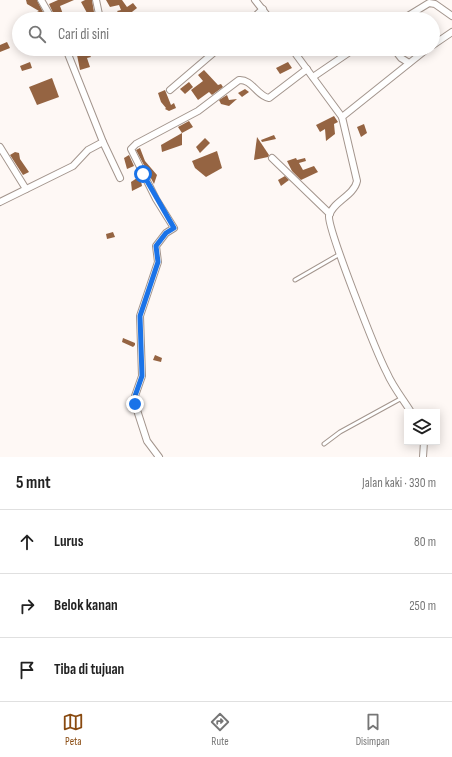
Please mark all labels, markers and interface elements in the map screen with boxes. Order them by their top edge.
search box [12,12,440,56]
icon: search [26,23,48,45]
text: Cari di sini [58,25,109,44]
route start [134,165,152,183]
route end [126,395,144,413]
map controls [404,409,440,445]
button: layers [404,409,440,445]
text: 5 mnt [16,473,51,493]
text: Jalan kaki · 330 m [362,475,436,491]
icon: ahead [16,531,38,553]
text: Lurus [54,532,83,551]
text: 80 m [414,534,436,550]
icon: right [16,595,38,617]
text: Belok kanan [54,596,118,615]
text: 250 m [409,598,436,614]
icon: arrive [16,659,38,681]
text: Tiba di tujuan [54,660,124,679]
tab: Peta [62,711,84,748]
tab: Rute [209,711,231,748]
tab: Disimpan [356,711,390,748]

